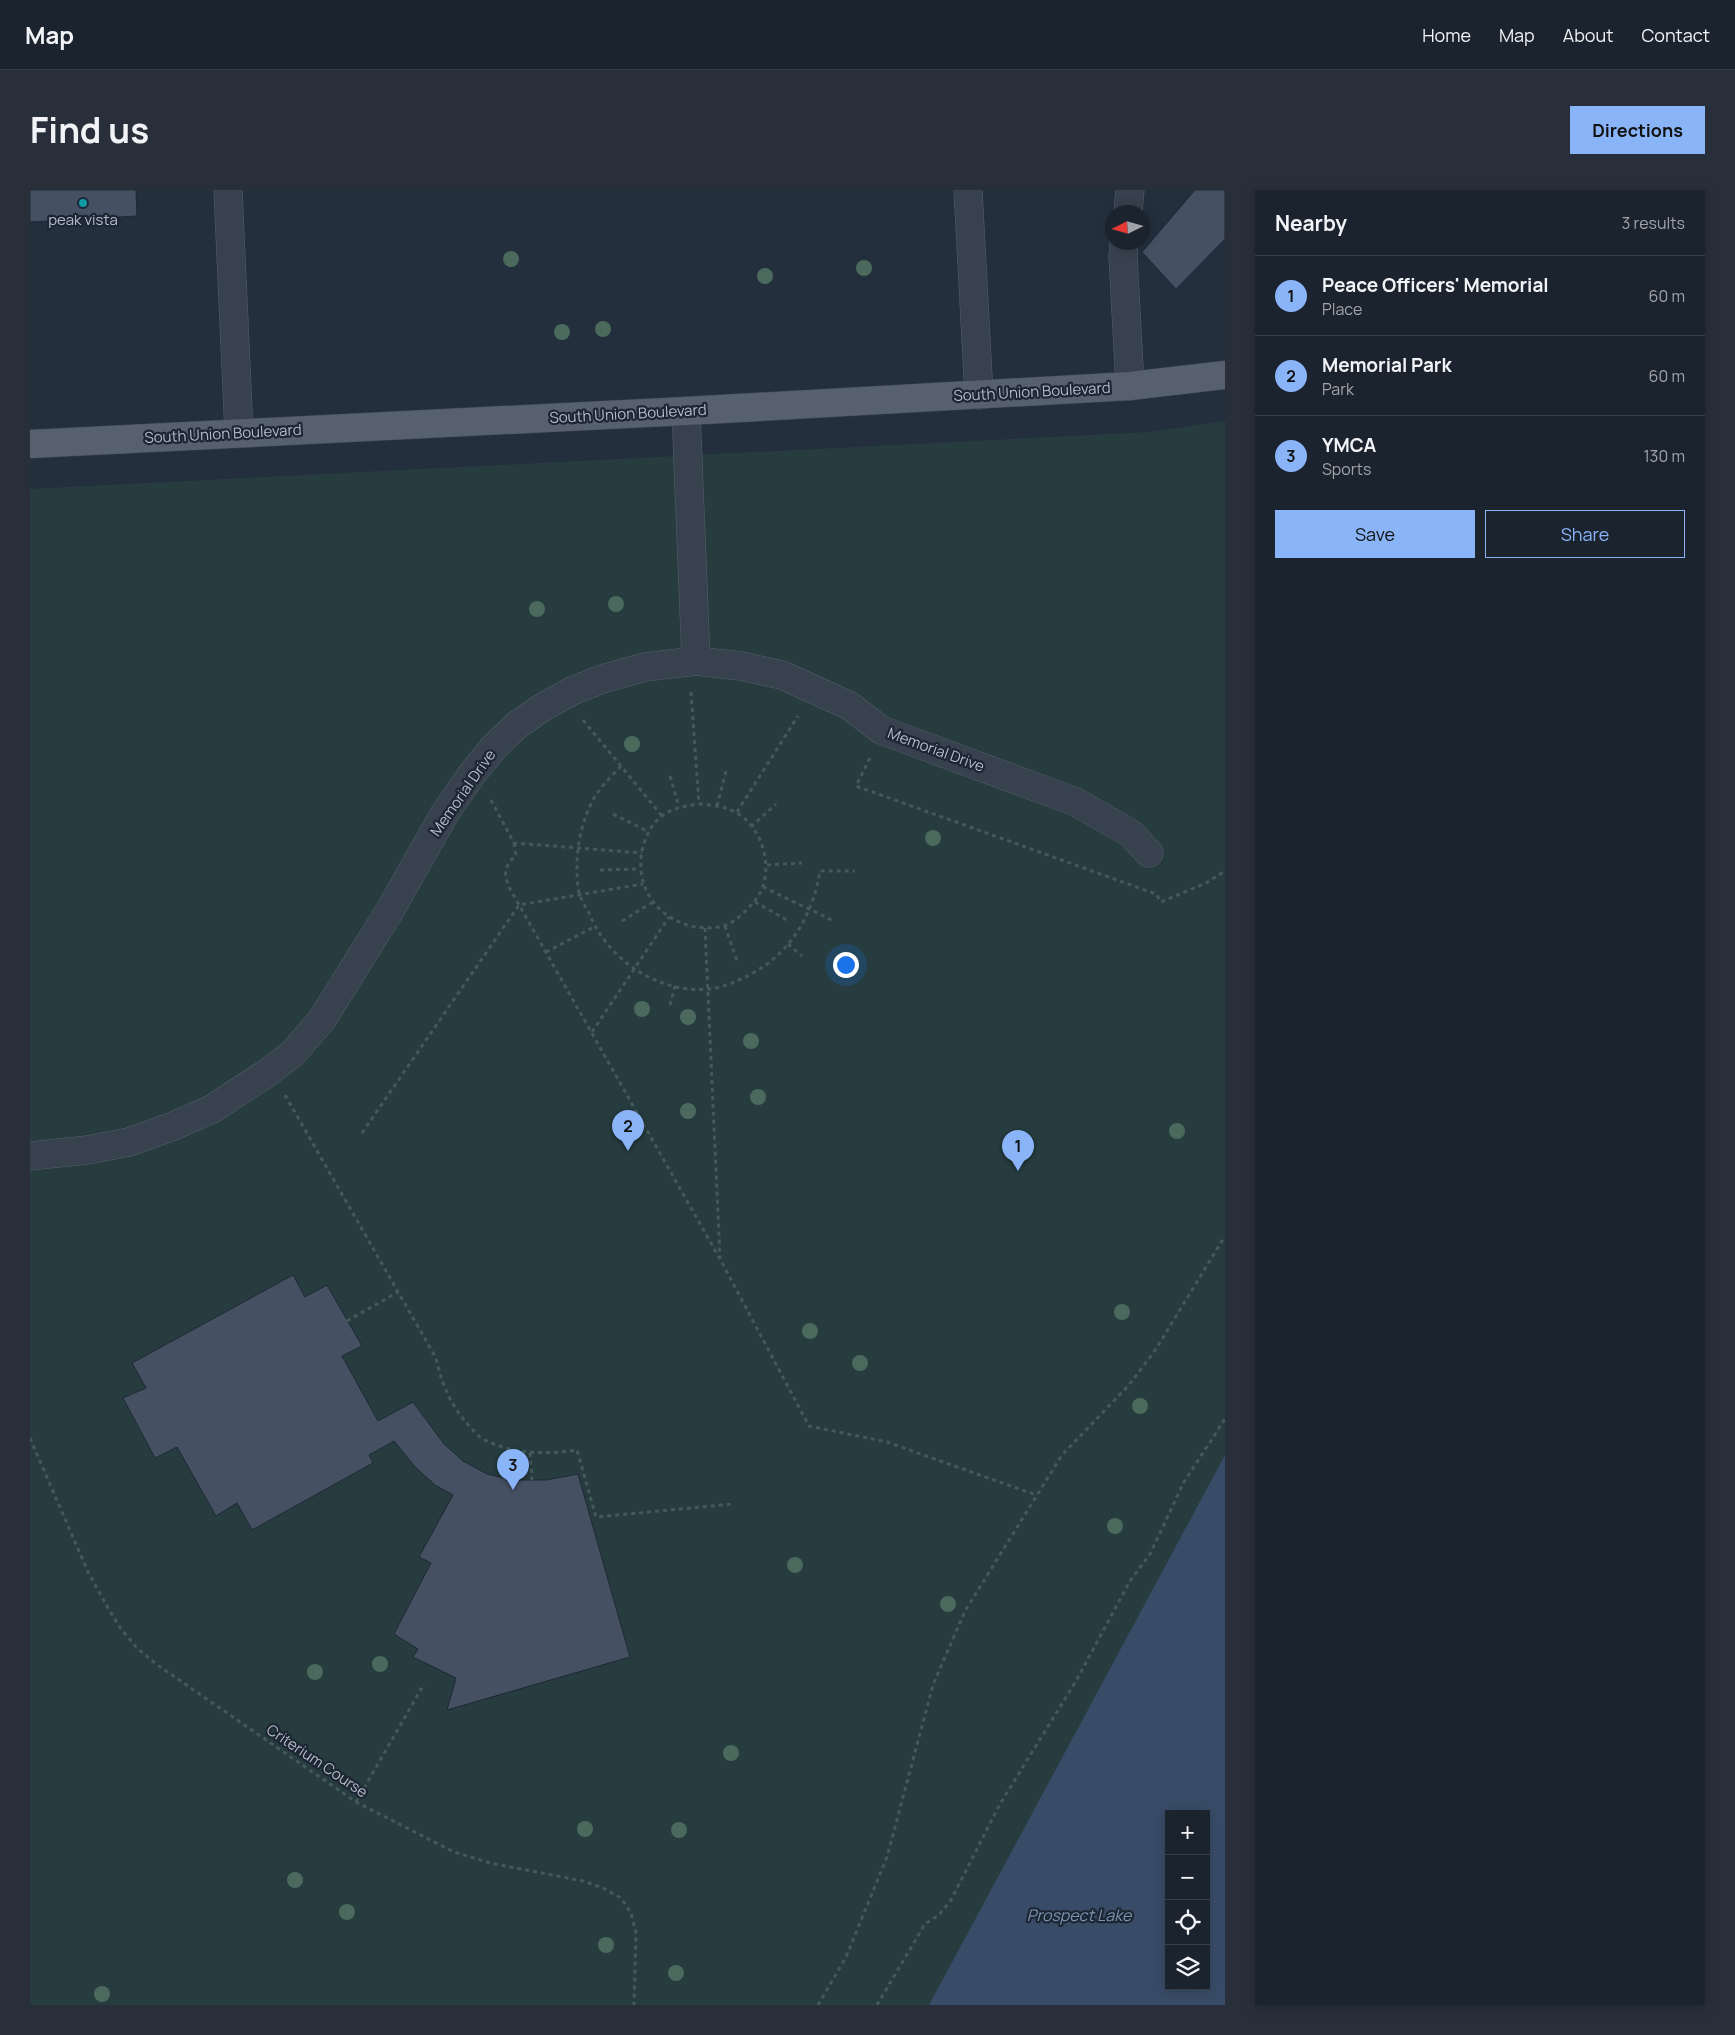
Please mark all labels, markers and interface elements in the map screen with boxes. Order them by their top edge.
text: Map [25,18,74,51]
text: Home [1422,23,1471,47]
text: Map [1499,23,1535,47]
text: About [1563,23,1613,47]
text: Contact [1641,23,1710,47]
text: Find us [30,106,149,154]
button: Directions [1570,106,1705,154]
marker: peak vista [77,197,89,209]
north arrow [1105,205,1150,250]
place label: peak vista [48,209,118,230]
text: Nearby [1275,209,1347,237]
text: 3 results [1622,212,1685,234]
text: Peace Officers' Memorial [1322,272,1549,298]
text: 1 [1287,285,1295,307]
text: 60 m [1649,285,1685,307]
text: Place [1322,298,1362,320]
text: Memorial Park [1322,352,1452,378]
text: 2 [1286,365,1296,387]
text: 60 m [1649,365,1685,387]
street label: South Union Boulevard [953,377,1111,406]
text: Park [1322,378,1354,400]
street label: South Union Boulevard [549,399,707,428]
street label: South Union Boulevard [144,419,302,448]
text: YMCA [1322,432,1376,458]
text: 3 [1286,445,1296,467]
text: 130 m [1643,445,1685,467]
text: Sports [1322,458,1371,480]
button: Save [1275,510,1475,558]
button: Share [1485,510,1685,558]
street label: Memorial Drive [885,722,988,777]
street label: Memorial Drive [425,745,500,840]
your location [833,952,859,978]
pin: 2 [612,1110,644,1151]
pin: 1 [1002,1130,1034,1171]
pin: 3 [497,1449,529,1490]
street label: Criterium Course [263,1719,372,1802]
map controls [1165,1810,1210,1990]
button: + [1165,1810,1210,1855]
button: − [1165,1855,1210,1900]
button: locate [1165,1900,1210,1945]
water label: Prospect Lake [1027,1904,1133,1926]
button: layers [1165,1945,1210,1990]

